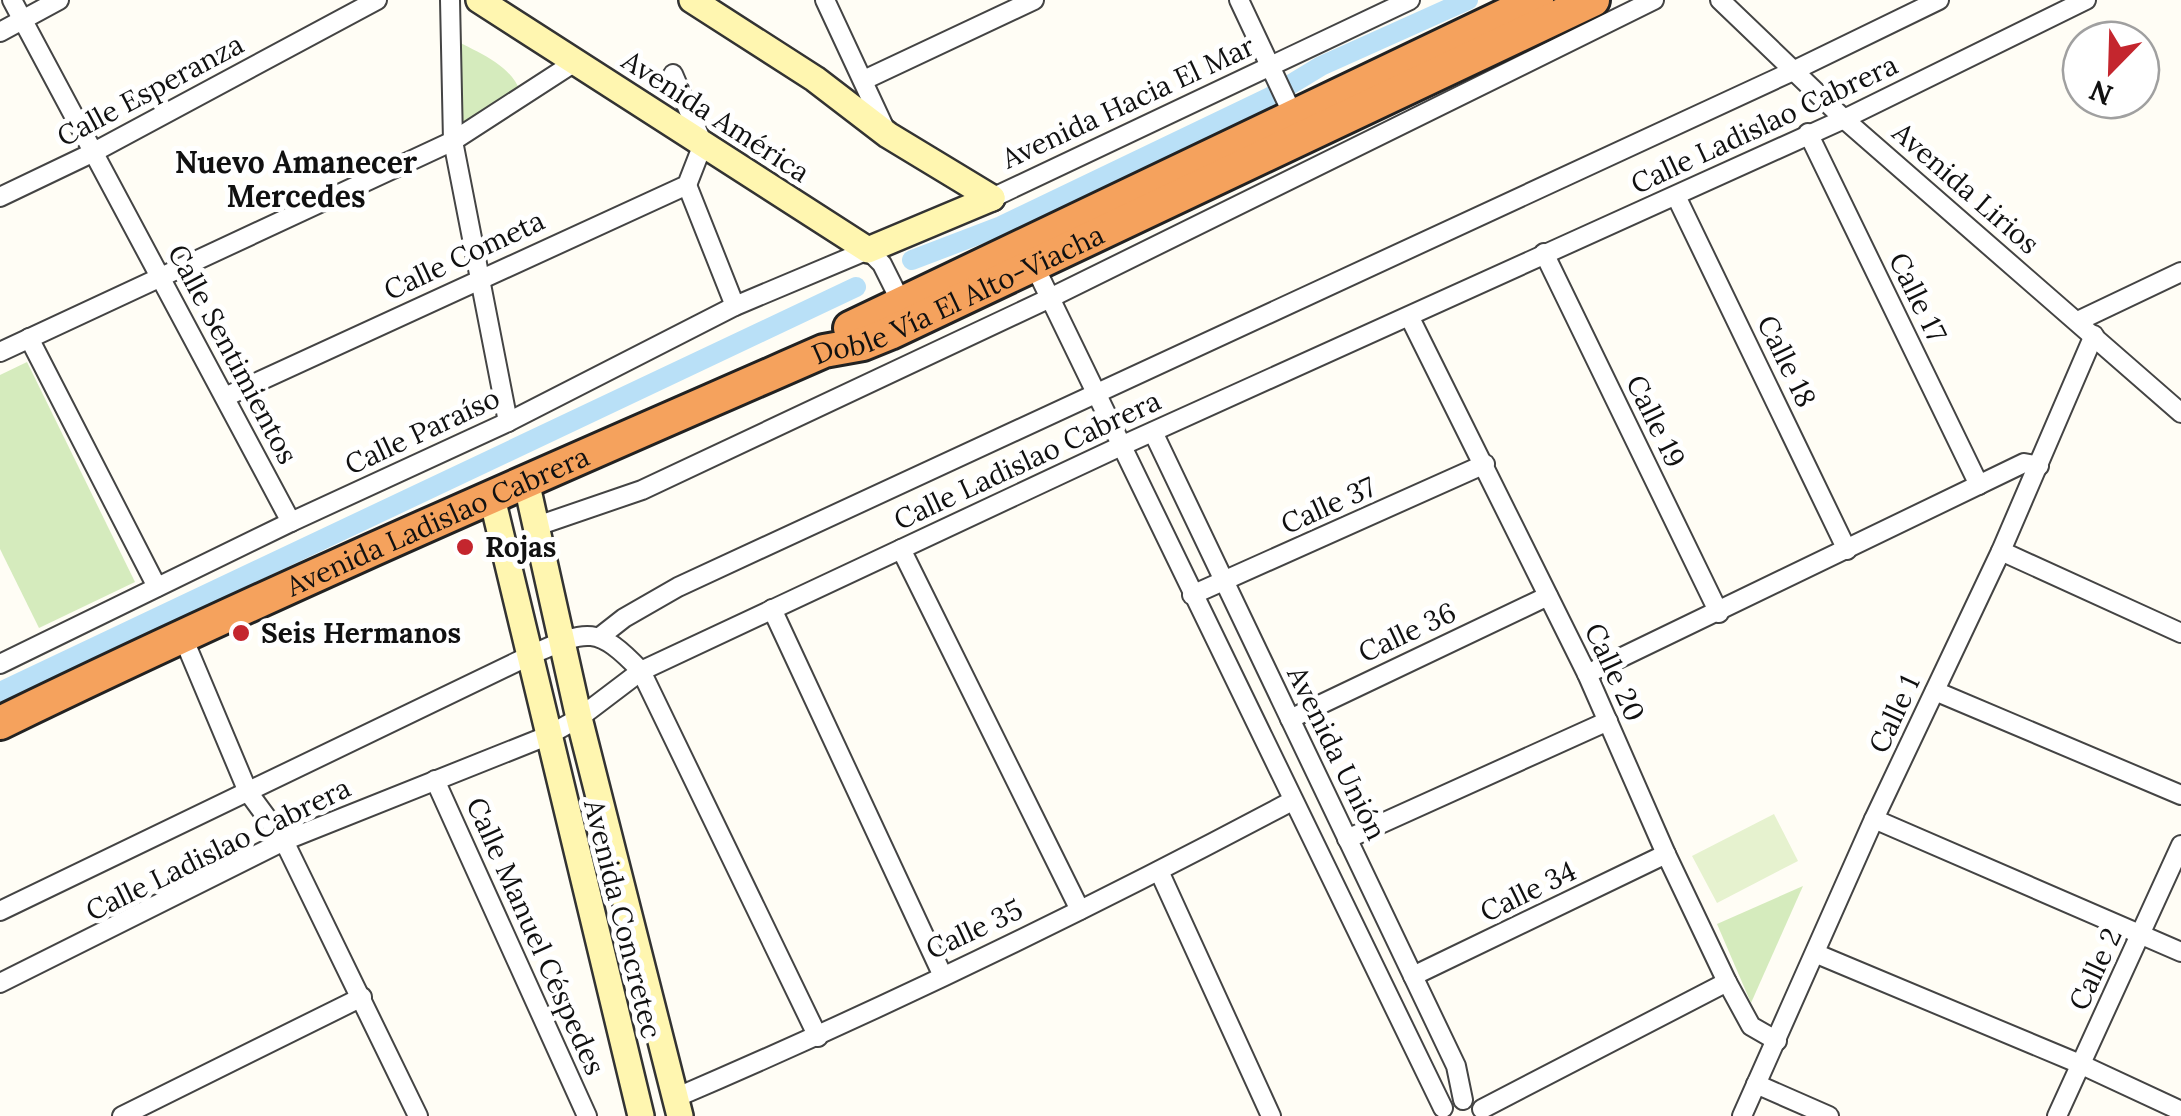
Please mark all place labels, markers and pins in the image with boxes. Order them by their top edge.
place label: Rojas [485,529,556,565]
marker: Rojas [454,536,476,558]
place label: Seis Hermanos [261,615,461,651]
marker: Seis Hermanos [230,622,252,644]

